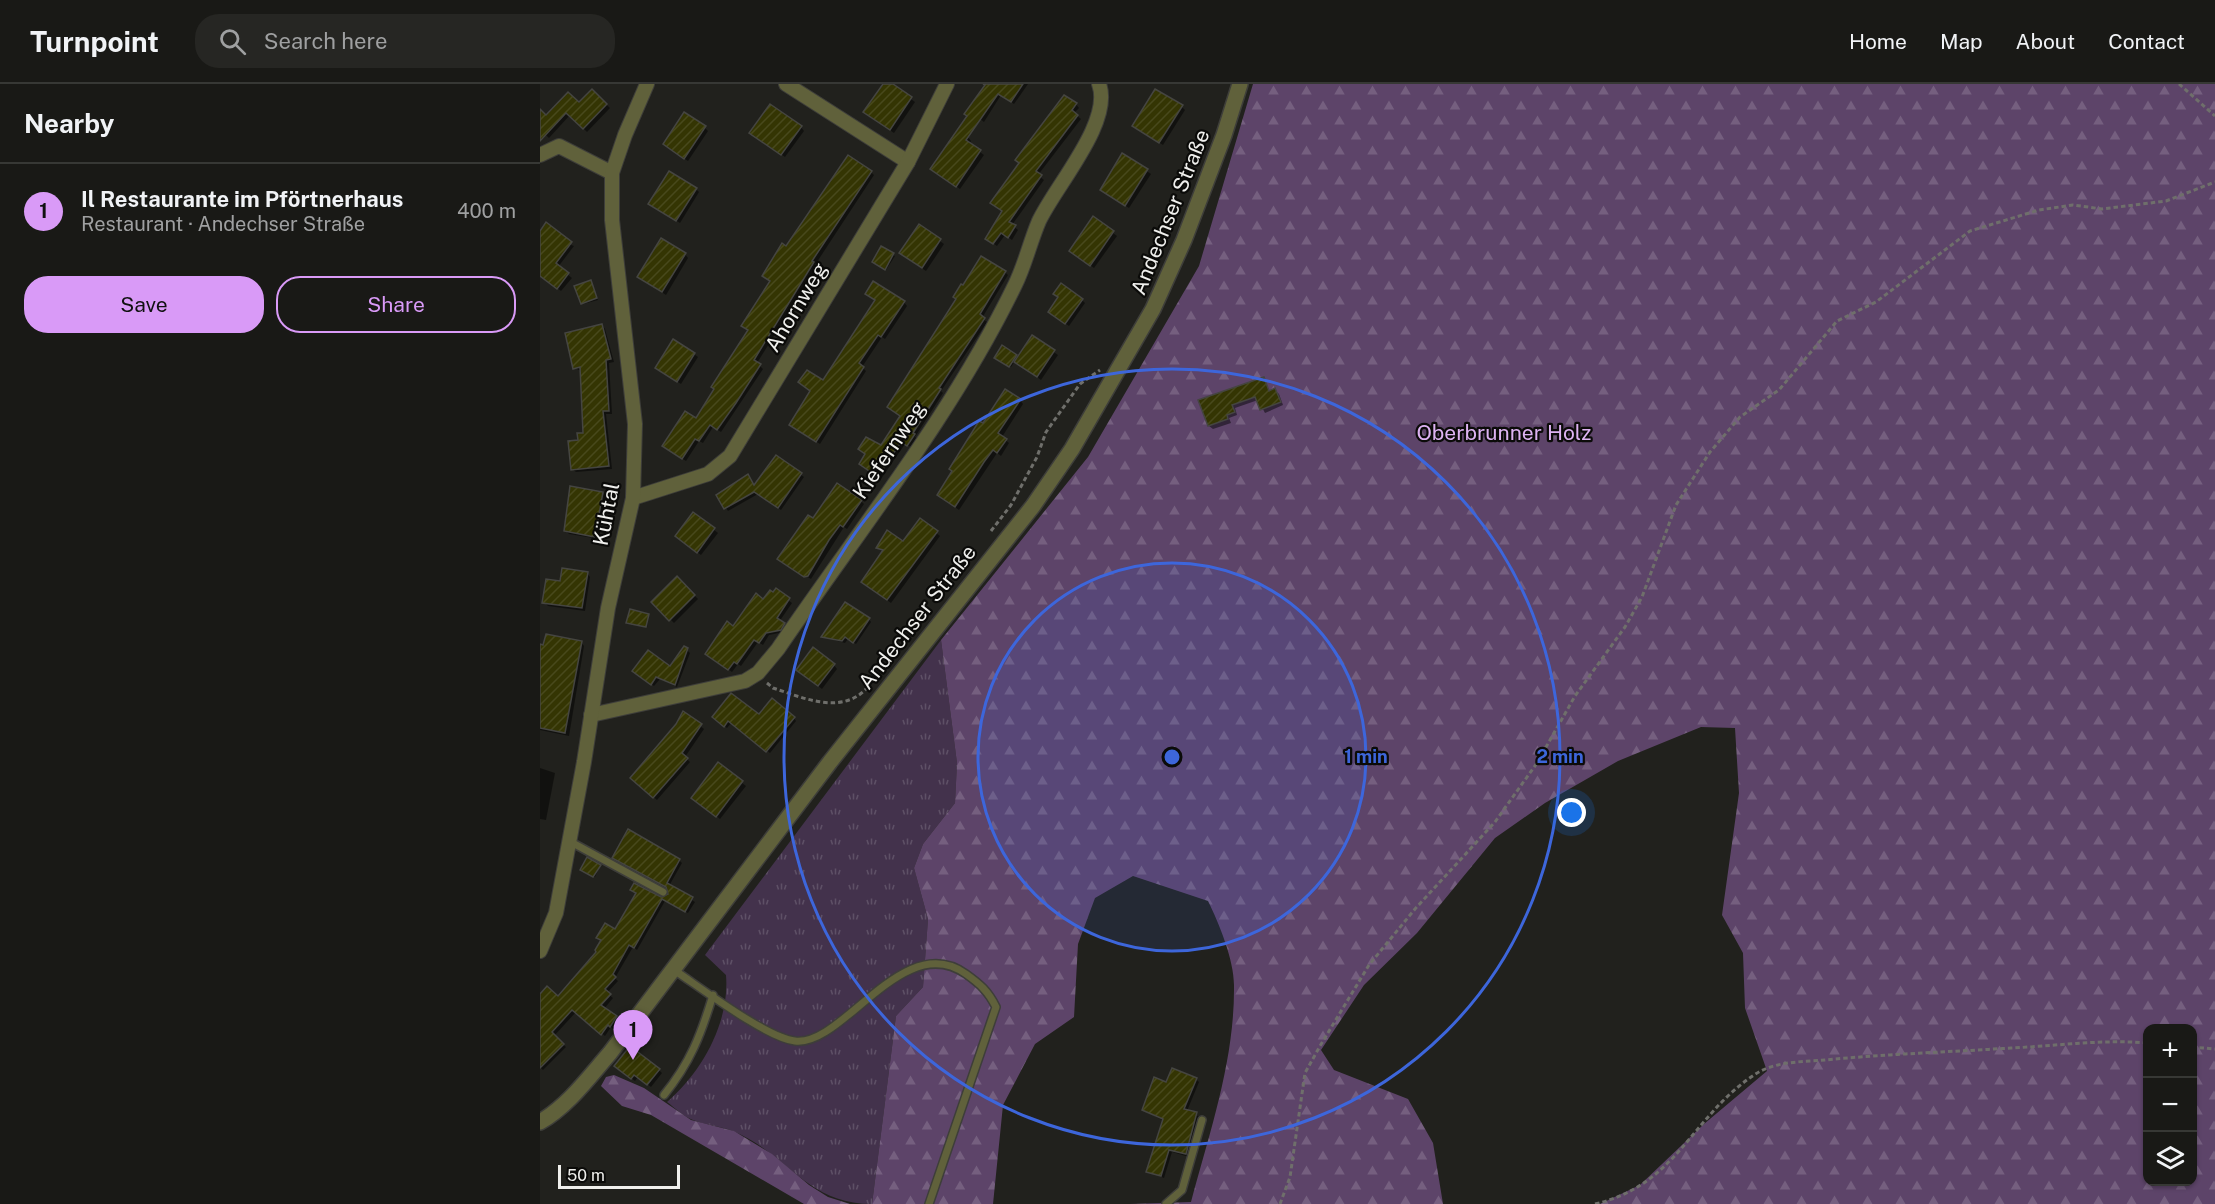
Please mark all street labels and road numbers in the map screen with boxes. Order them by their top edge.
street label: Andechser Straße [1125,126,1215,298]
street label: Ahornweg [760,258,832,356]
street label: Kiefernweg [847,397,931,503]
street label: Kühtal [588,480,624,548]
street label: Andechser Straße [853,540,981,694]

